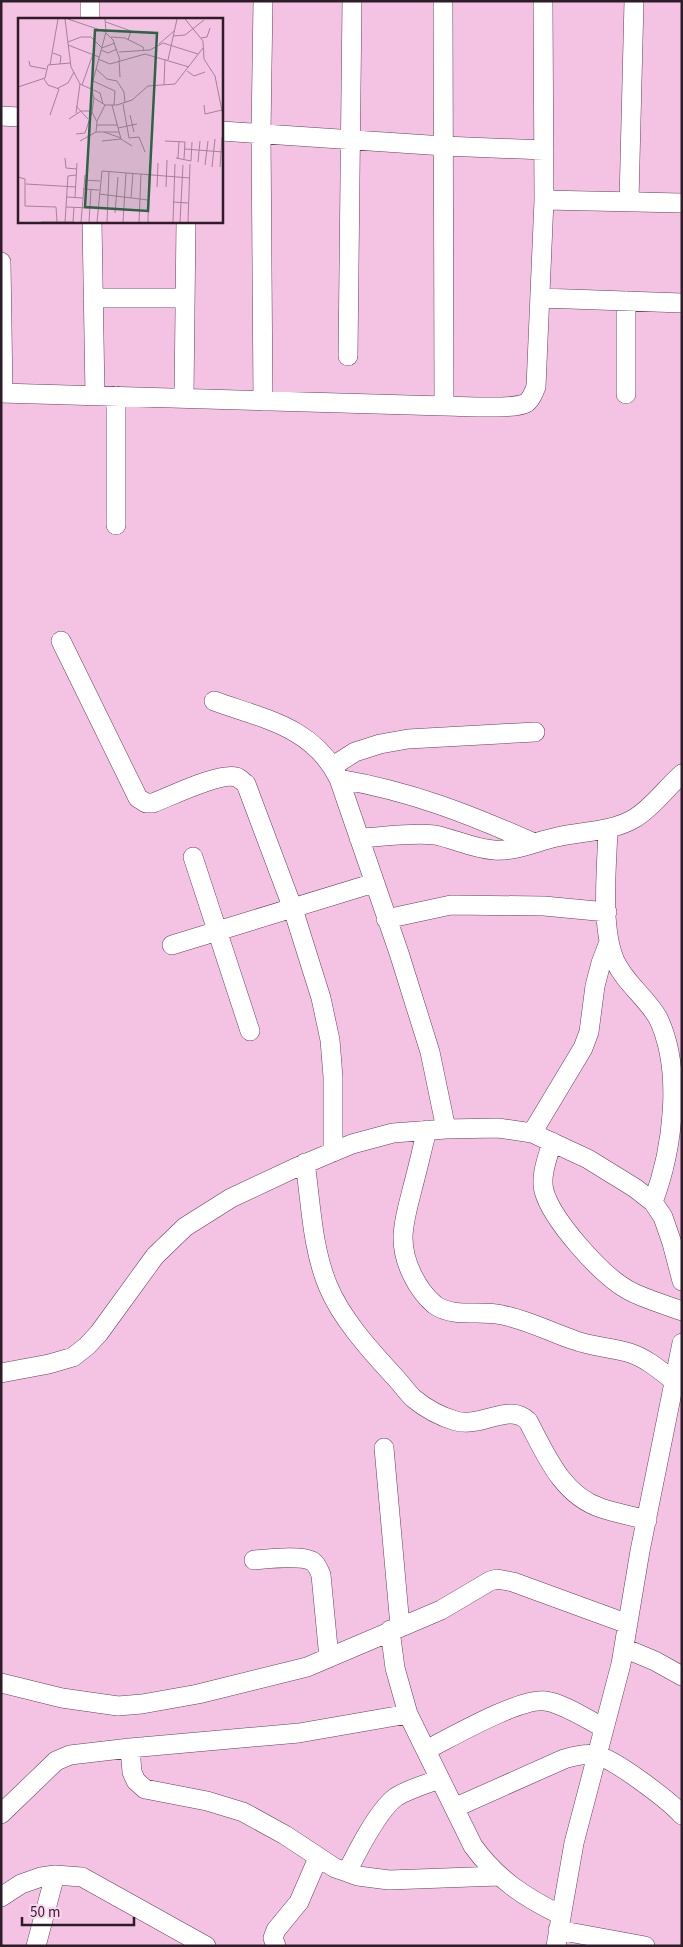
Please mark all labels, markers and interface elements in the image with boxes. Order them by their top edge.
inset map [18,18,222,222]
scale bar [22,1894,135,1926]
text: 50 m [30,1902,60,1923]

